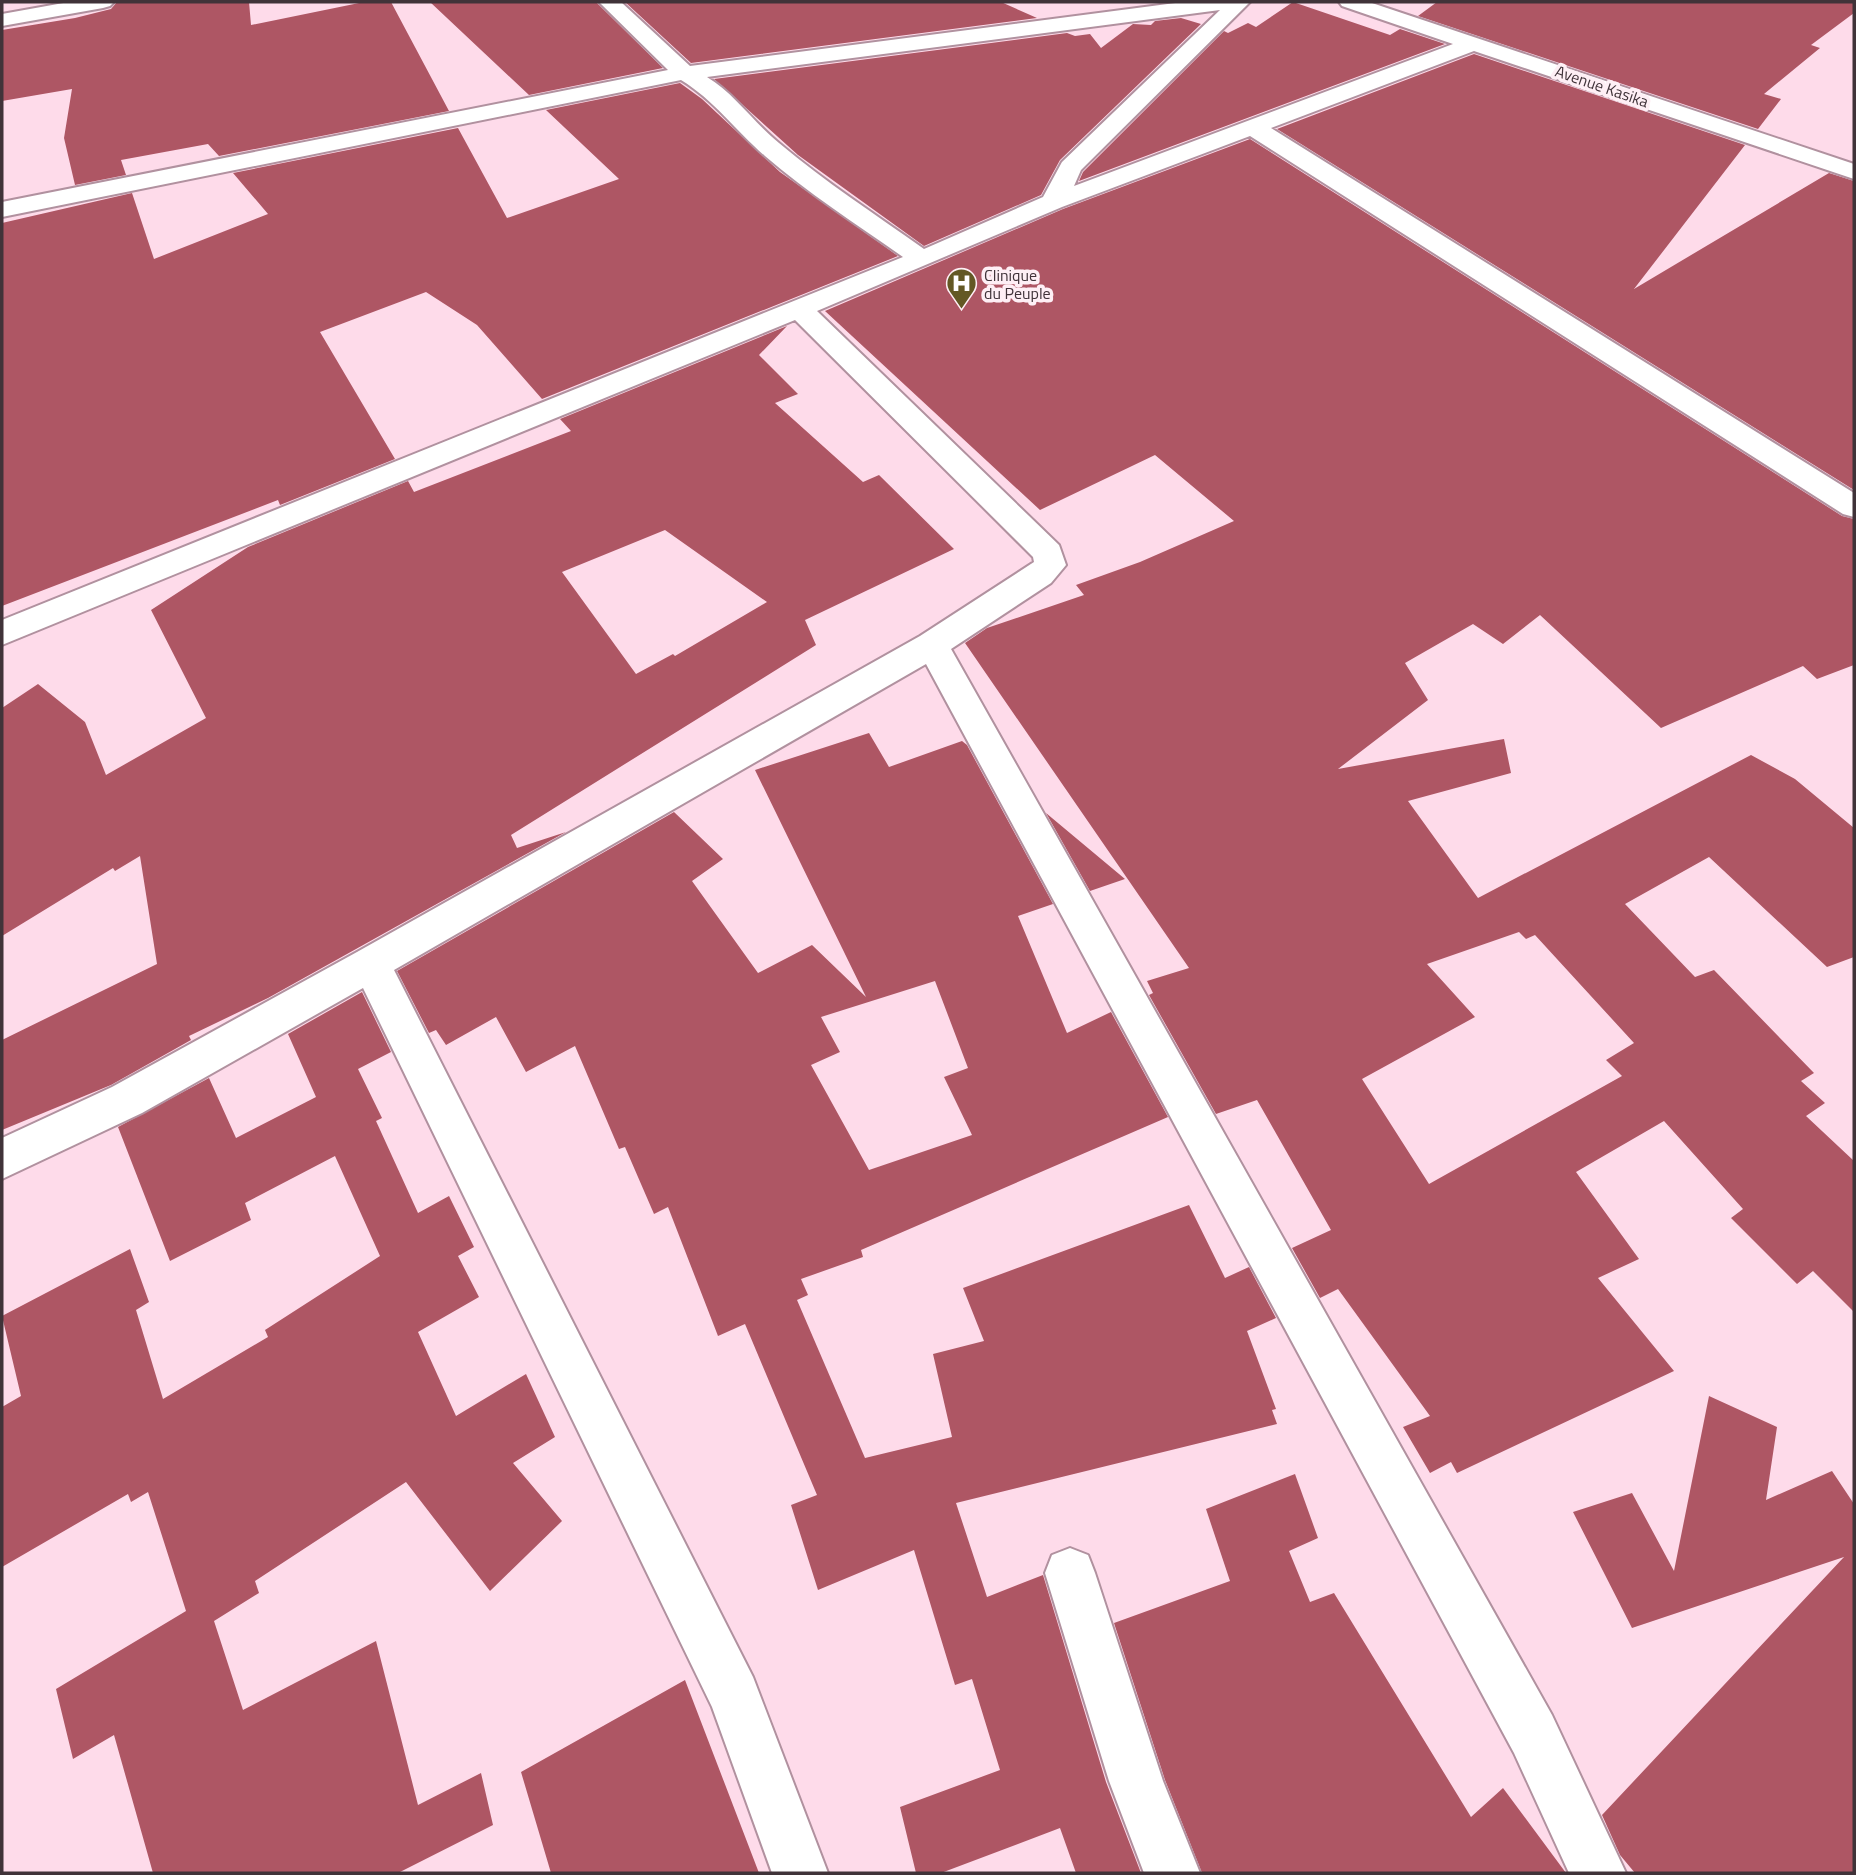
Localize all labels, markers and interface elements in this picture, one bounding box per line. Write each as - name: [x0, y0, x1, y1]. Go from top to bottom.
- street label: Avenue Kasika: [1552, 59, 1652, 113]
- place label: Clinique du Peuple: [984, 263, 1051, 305]
- hospital icon: Clinique du Peuple: [944, 267, 978, 311]

